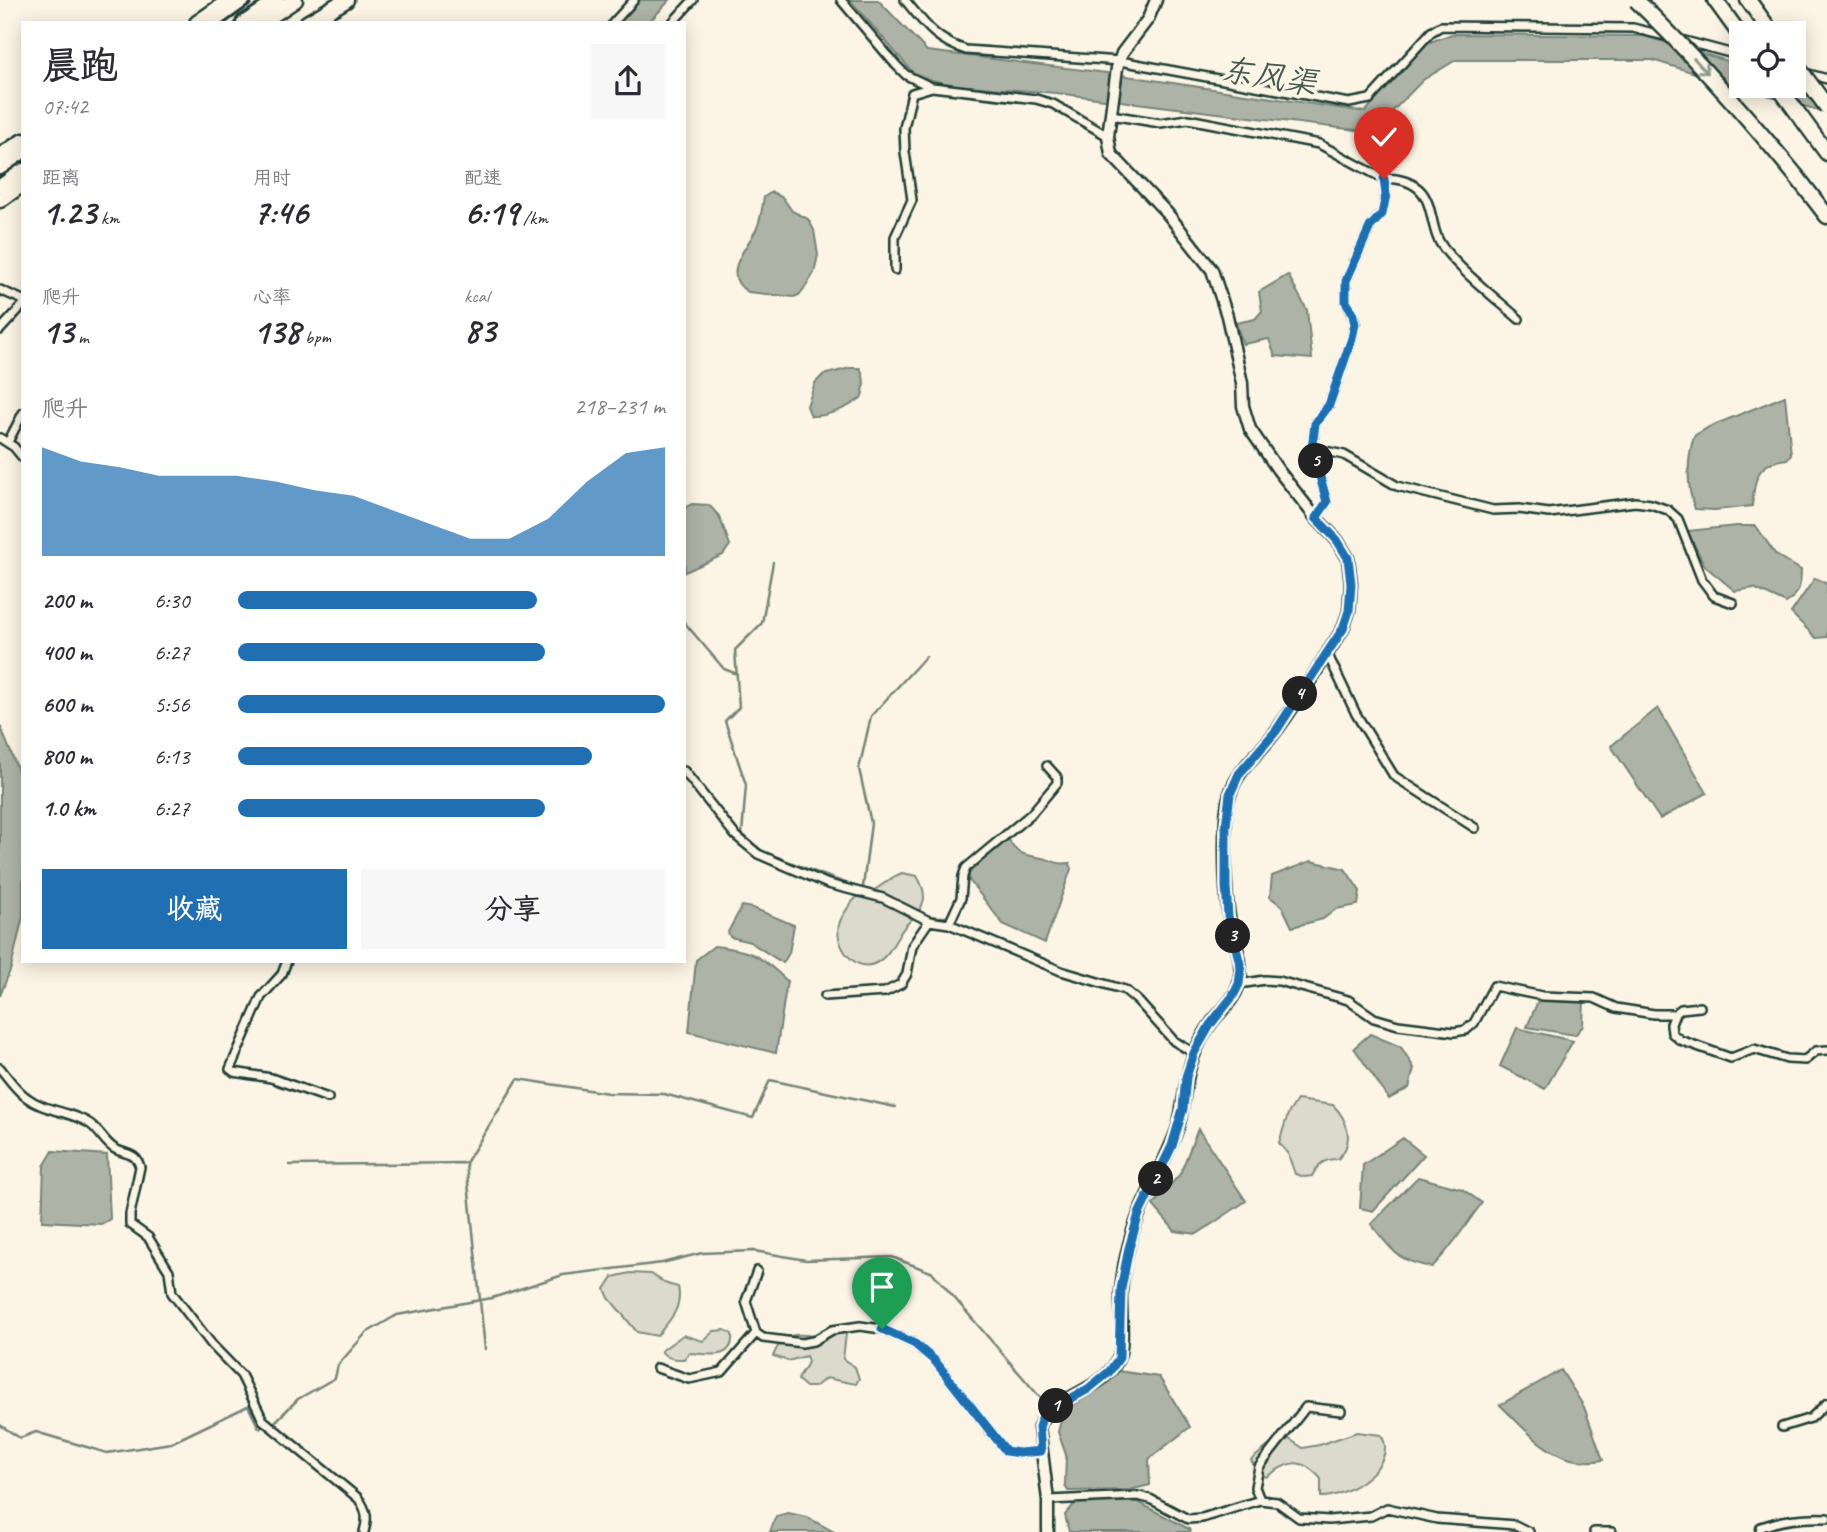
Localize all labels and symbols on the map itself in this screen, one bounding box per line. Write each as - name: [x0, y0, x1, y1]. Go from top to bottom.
- water label: 东风渠: [1218, 49, 1322, 105]
- one-way arrow: [1693, 57, 1710, 74]
- pin: [1354, 107, 1414, 179]
- pin: 5: [1298, 444, 1334, 478]
- pin: 4: [1282, 676, 1318, 712]
- pin: 3: [1216, 918, 1250, 954]
- pin: 2: [1138, 1162, 1174, 1196]
- pin: [852, 1257, 912, 1329]
- pin: 1: [1038, 1388, 1074, 1424]

